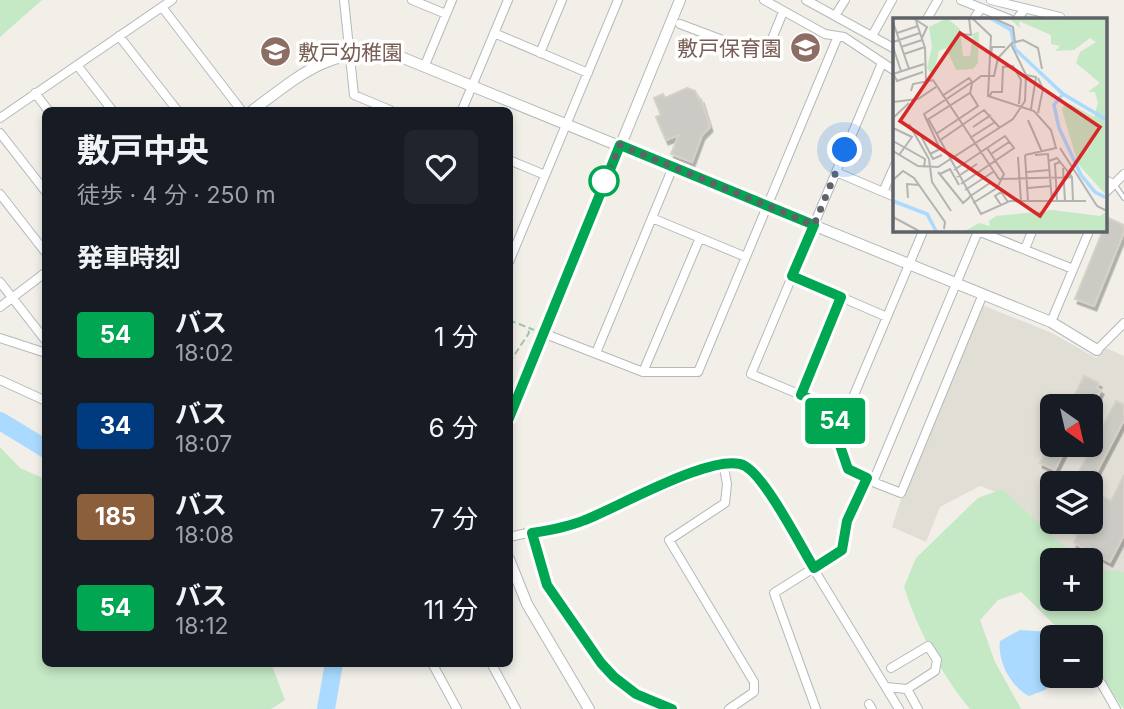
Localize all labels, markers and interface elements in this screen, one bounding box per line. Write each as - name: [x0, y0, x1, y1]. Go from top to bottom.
- inset map: [893, 18, 1106, 231]
- school or university icon: 敷戸保育園: [788, 31, 822, 65]
- school or university icon: 敷戸幼稚園: [258, 35, 292, 69]
- place label: 敷戸保育園: [677, 36, 782, 61]
- place label: 敷戸幼稚園: [298, 40, 403, 65]
- text: 敷戸中央: [77, 130, 209, 170]
- button: heart: [404, 130, 478, 204]
- your location: [827, 132, 862, 167]
- unlabelled marker: [589, 166, 619, 196]
- text: 徒歩 · 4 分 · 250 m: [77, 181, 276, 209]
- text: 発車時刻: [77, 242, 181, 273]
- text: バス: [175, 307, 227, 338]
- text: 54: [100, 320, 131, 349]
- text: 1 分: [434, 321, 478, 352]
- text: 18:02: [175, 339, 234, 367]
- north arrow: [1040, 394, 1102, 457]
- map controls: [1040, 394, 1103, 688]
- text: バス: [175, 398, 227, 429]
- line badge: 54: [804, 398, 866, 444]
- text: 54: [819, 406, 851, 435]
- text: 34: [100, 411, 131, 440]
- text: 6 分: [429, 412, 478, 443]
- text: 18:07: [175, 430, 232, 458]
- button: layers: [1040, 471, 1103, 534]
- text: バス: [175, 489, 227, 520]
- text: 185: [95, 502, 136, 531]
- text: 7 分: [430, 503, 478, 534]
- text: 18:08: [175, 521, 234, 549]
- button: +: [1040, 548, 1103, 611]
- text: バス: [175, 580, 227, 611]
- text: 54: [100, 593, 131, 622]
- text: 11 分: [424, 594, 478, 625]
- text: 18:12: [175, 612, 229, 640]
- button: −: [1040, 625, 1103, 688]

